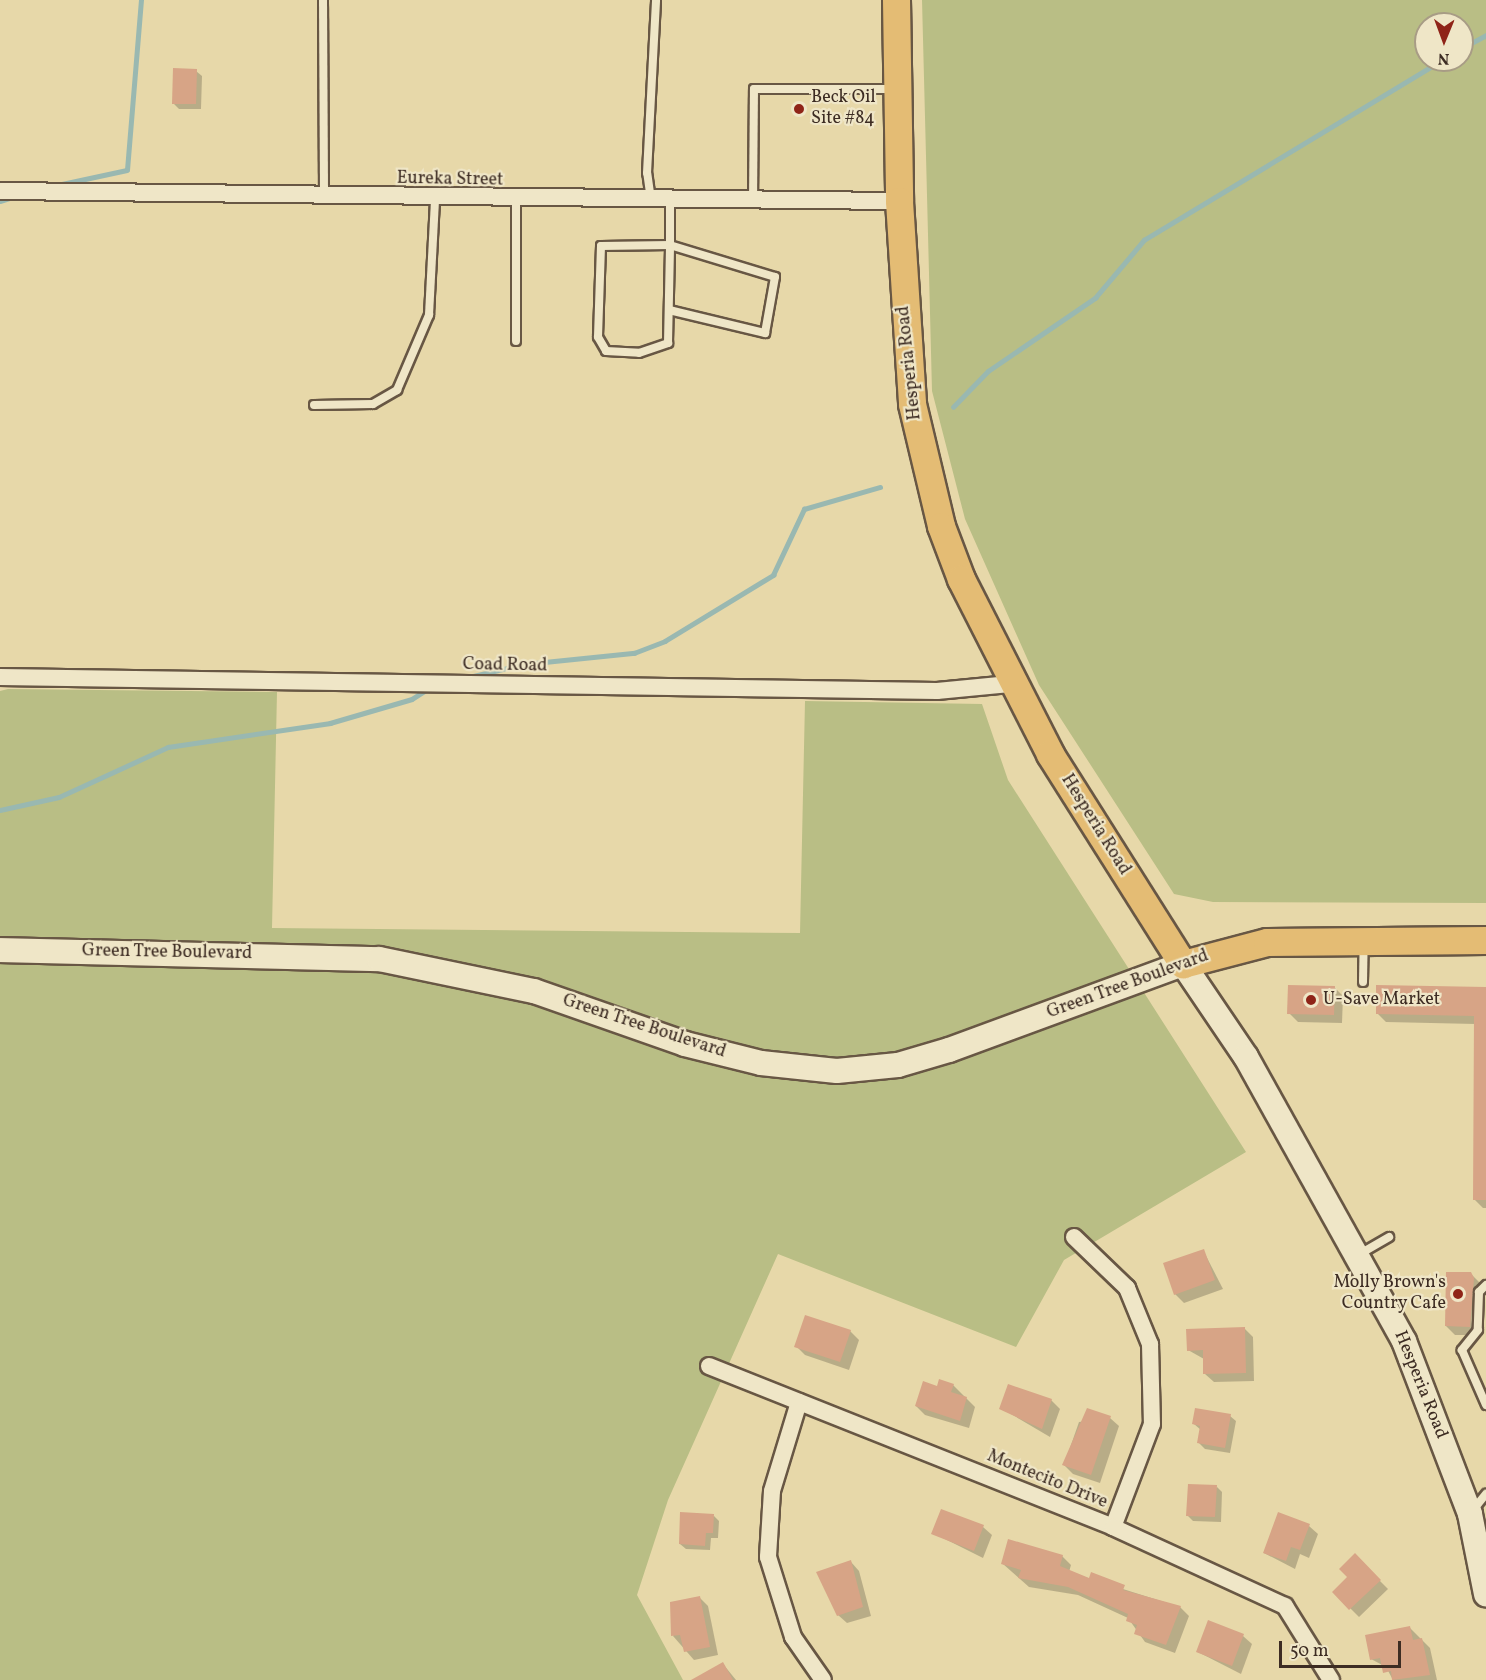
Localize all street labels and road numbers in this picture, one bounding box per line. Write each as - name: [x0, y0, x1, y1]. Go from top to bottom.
- street label: Eureka Street: [397, 168, 503, 192]
- street label: Hesperia Road: [893, 305, 927, 421]
- street label: Coad Road: [462, 654, 548, 678]
- street label: Hesperia Road: [1055, 771, 1135, 879]
- street label: Green Tree Boulevard: [81, 941, 253, 965]
- street label: Green Tree Boulevard: [1044, 946, 1212, 1024]
- street label: Green Tree Boulevard: [559, 990, 729, 1064]
- street label: Hesperia Road: [1388, 1328, 1452, 1442]
- street label: Montecito Drive: [984, 1446, 1110, 1514]

